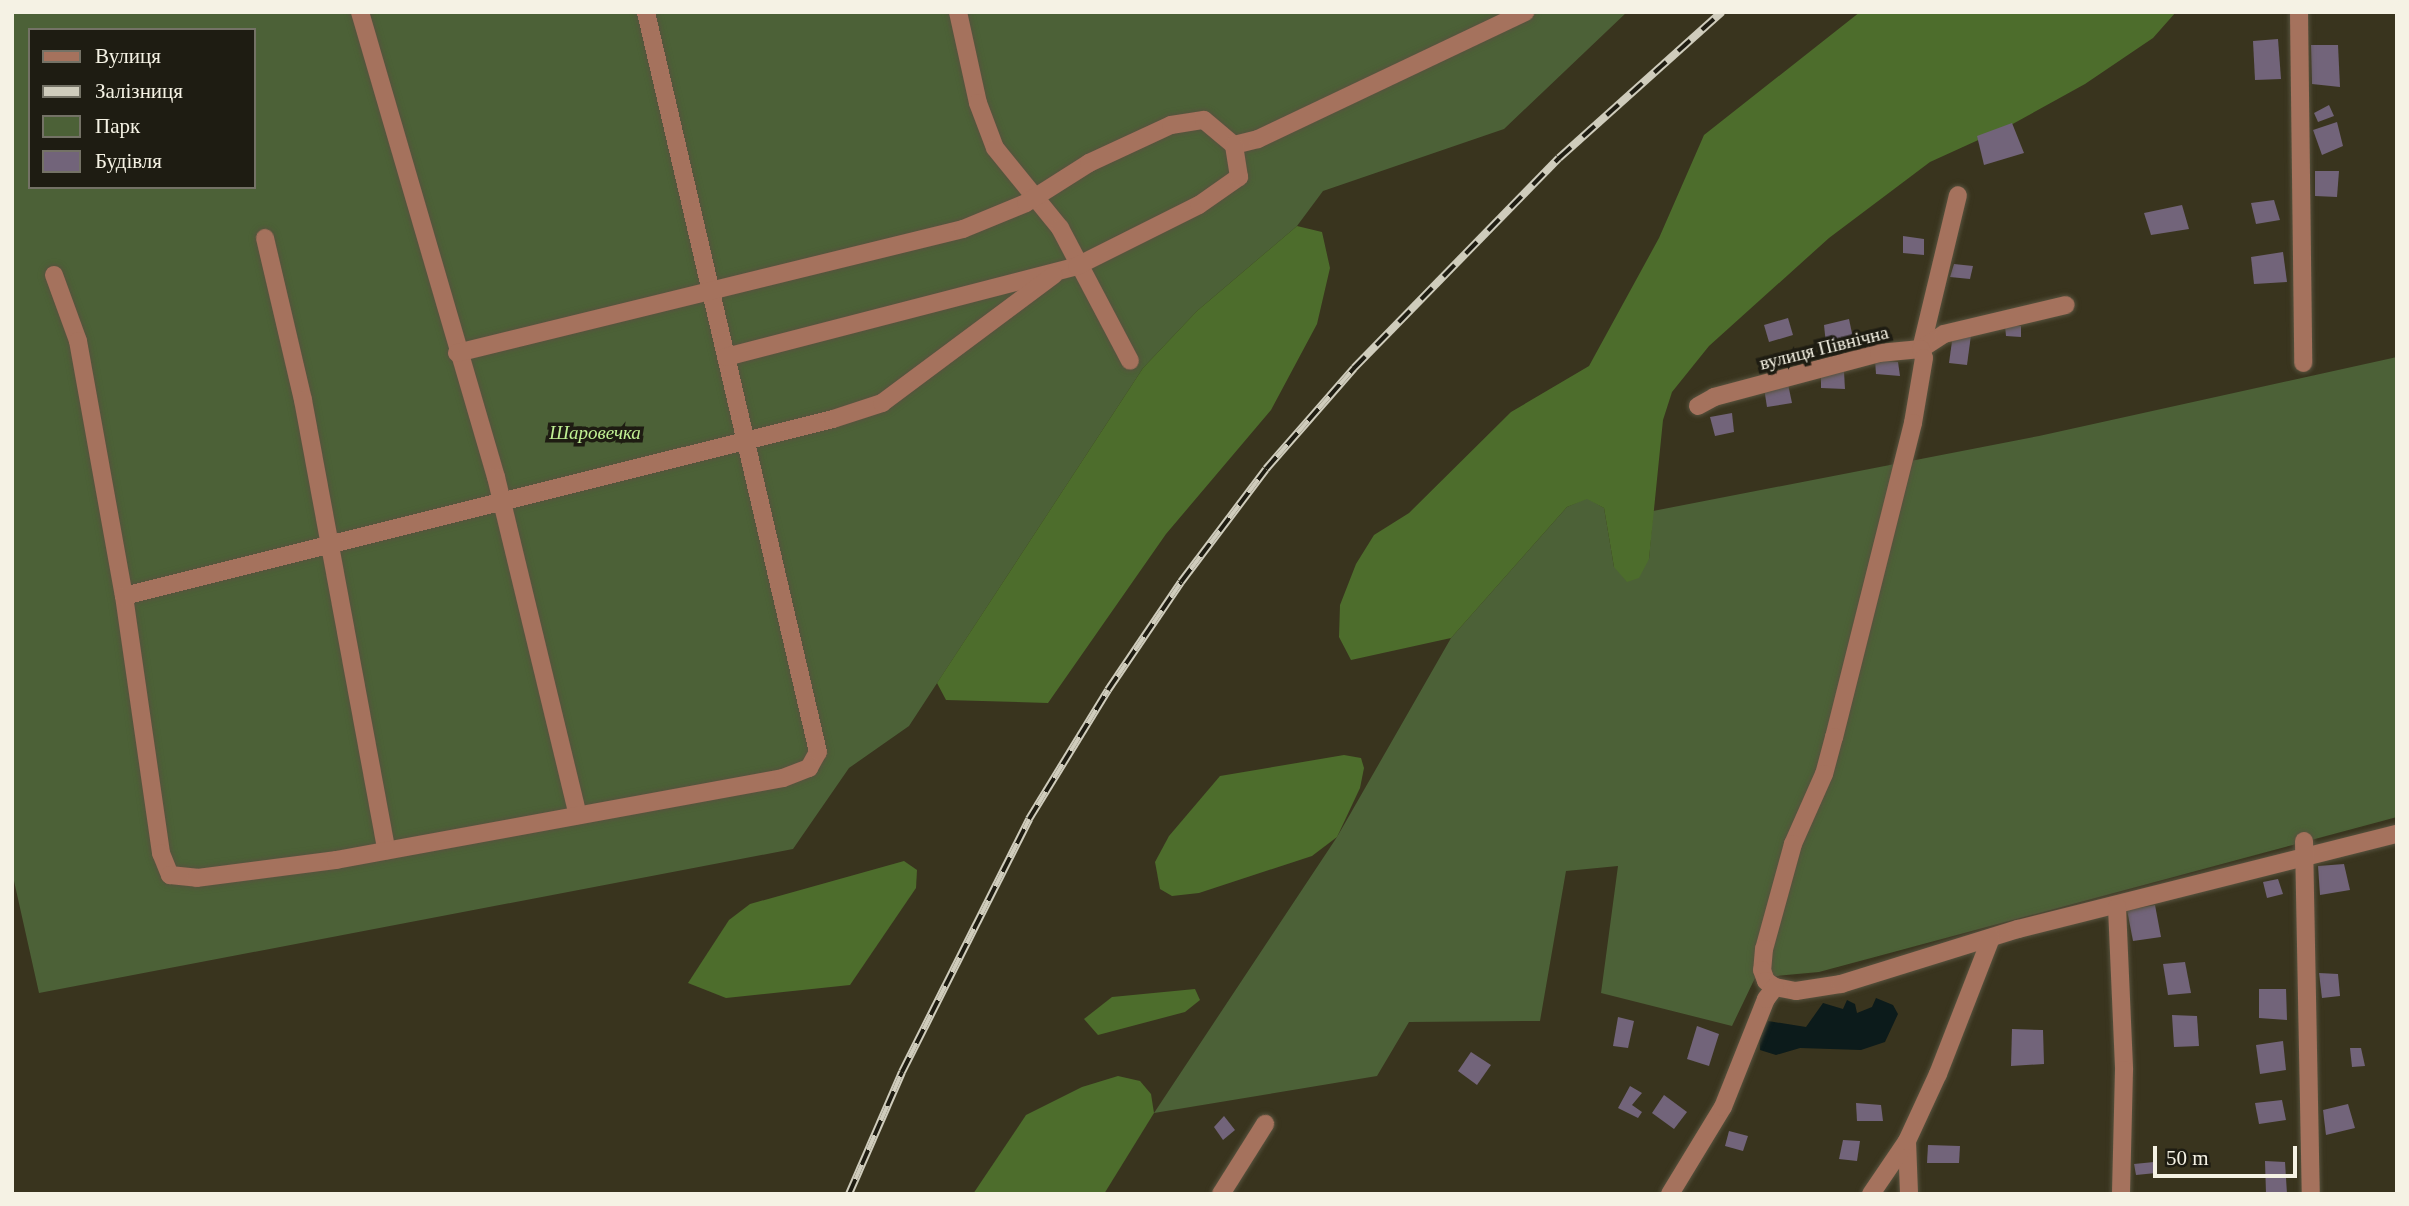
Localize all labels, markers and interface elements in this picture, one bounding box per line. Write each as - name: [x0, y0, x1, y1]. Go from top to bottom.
- legend: [28, 28, 256, 189]
- text: Вулиця: [95, 44, 161, 68]
- text: Залізниця: [95, 79, 183, 103]
- text: Парк: [95, 114, 140, 138]
- text: Будівля: [95, 149, 162, 173]
- street label: вулиця Північна: [1757, 321, 1891, 375]
- park label: Шаровечка: [549, 422, 641, 444]
- scale bar: [2157, 1132, 2300, 1176]
- text: 50 m: [2166, 1146, 2209, 1170]

